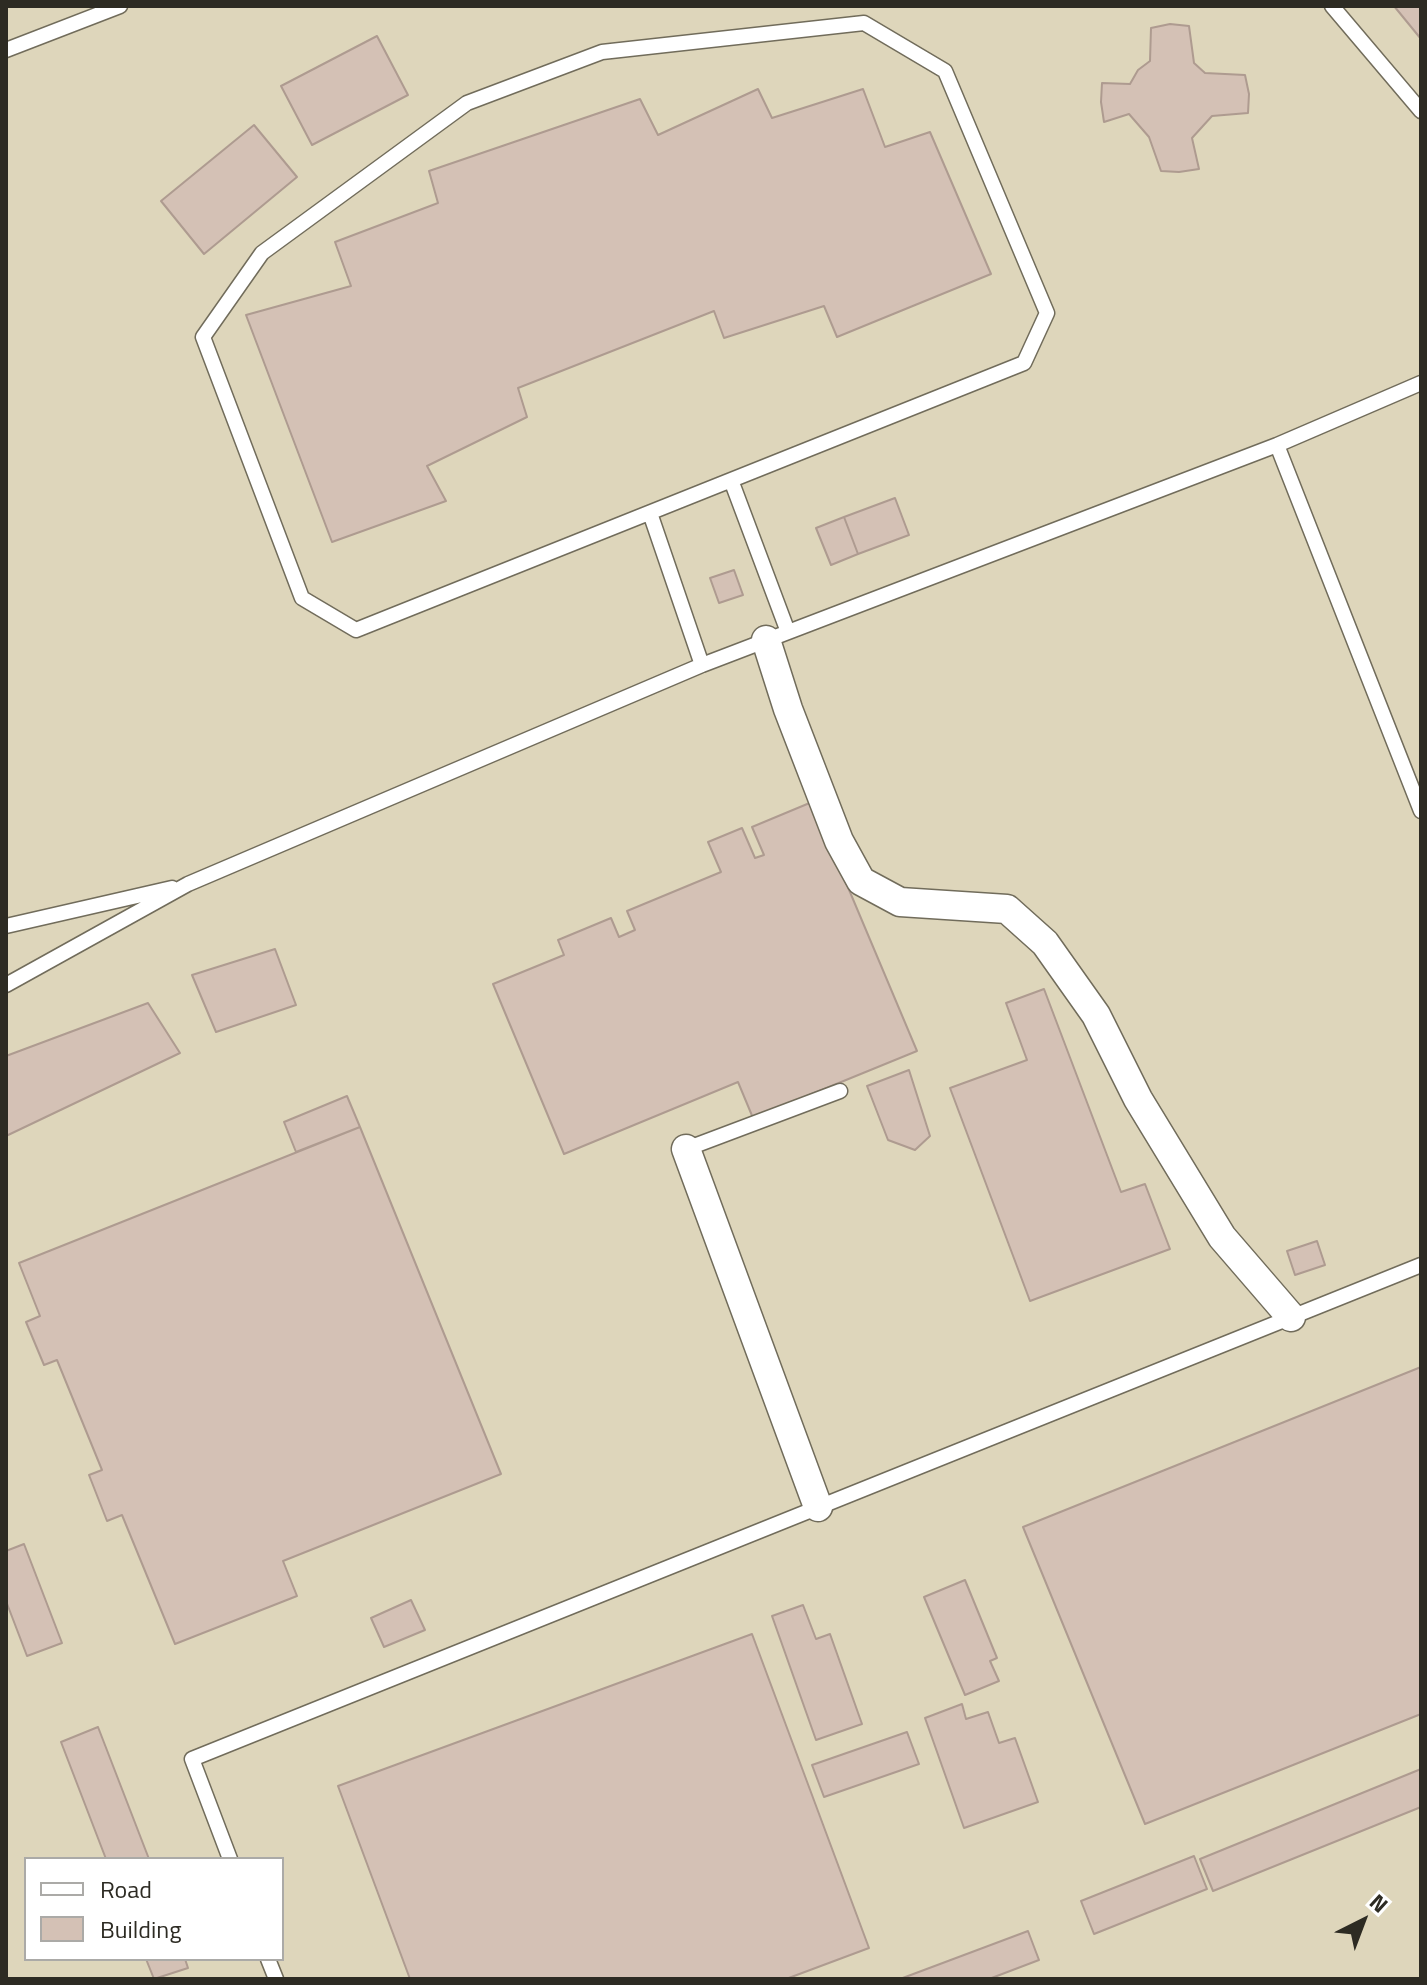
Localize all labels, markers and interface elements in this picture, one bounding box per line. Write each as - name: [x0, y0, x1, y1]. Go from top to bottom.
- legend: [24, 1857, 284, 1961]
- text: Road: [100, 1871, 152, 1907]
- north arrow: [1323, 1881, 1403, 1961]
- text: N: [1362, 1885, 1396, 1921]
- text: Building: [100, 1911, 182, 1947]

